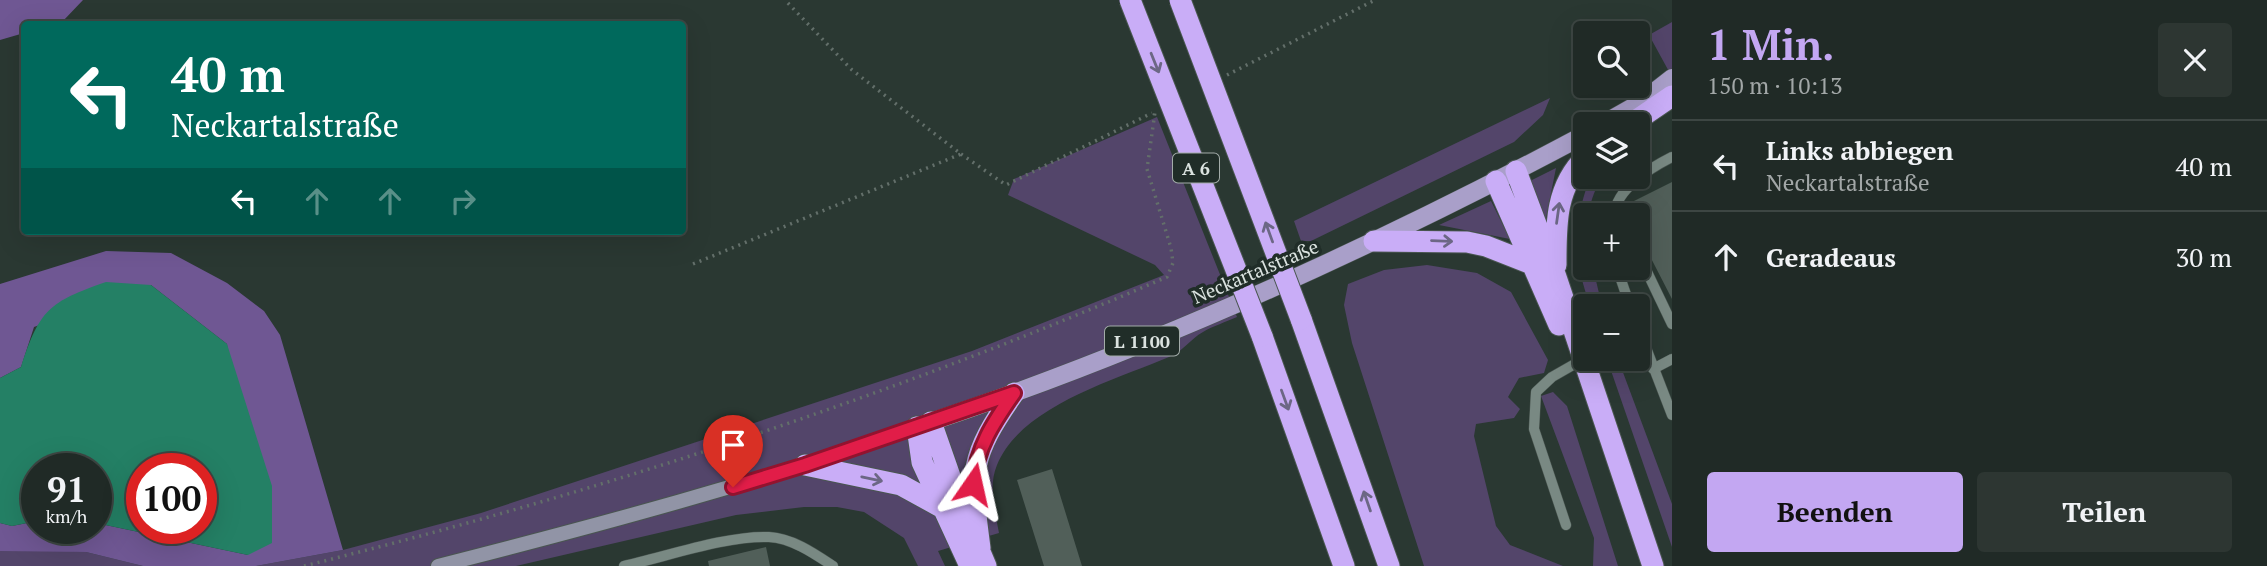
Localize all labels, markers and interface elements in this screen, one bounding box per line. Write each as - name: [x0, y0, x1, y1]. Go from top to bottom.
- text: 1 Min.: [1707, 16, 1835, 72]
- map controls: [1573, 21, 1650, 371]
- button: search: [1573, 21, 1650, 98]
- button: close: [2158, 23, 2232, 97]
- text: 40 m: [171, 41, 285, 106]
- icon: left: [56, 49, 147, 140]
- one-way arrow: [1149, 52, 1162, 74]
- text: 150 m · 10:13: [1707, 70, 1842, 101]
- text: Neckartalstraße: [171, 104, 399, 146]
- button: layers: [1573, 112, 1650, 189]
- text: Links abbiegen: [1766, 133, 1954, 167]
- icon: left: [1707, 147, 1745, 185]
- text: 40 m: [2176, 149, 2232, 183]
- road number: A 6: [1173, 154, 1219, 182]
- text: Neckartalstraße: [1766, 167, 1930, 198]
- icon: left: [225, 182, 263, 220]
- icon: ahead: [298, 182, 336, 220]
- icon: ahead: [371, 182, 409, 220]
- icon: right: [444, 182, 482, 220]
- one-way arrow: [1551, 203, 1564, 225]
- button: +: [1573, 203, 1650, 280]
- one-way arrow: [1262, 221, 1274, 243]
- street label: Neckartalstraße: [1188, 233, 1322, 309]
- one-way arrow: [1431, 234, 1454, 247]
- icon: ahead: [1707, 238, 1745, 276]
- text: Geradeaus: [1766, 240, 1896, 274]
- text: 30 m: [2176, 240, 2232, 274]
- button: −: [1573, 294, 1650, 371]
- road number: L 1100: [1105, 326, 1179, 356]
- one-way arrow: [1280, 388, 1292, 410]
- pin: [703, 415, 763, 487]
- icon: arrive: [714, 426, 752, 464]
- position arrow: [936, 447, 1010, 521]
- speed limit sign: 100: [126, 453, 217, 544]
- text: 91: [47, 466, 86, 512]
- button: Beenden: [1707, 472, 1963, 552]
- button: Teilen: [1977, 472, 2232, 552]
- one-way arrow: [860, 473, 883, 487]
- one-way arrow: [1360, 491, 1372, 513]
- text: km/h: [46, 504, 87, 528]

